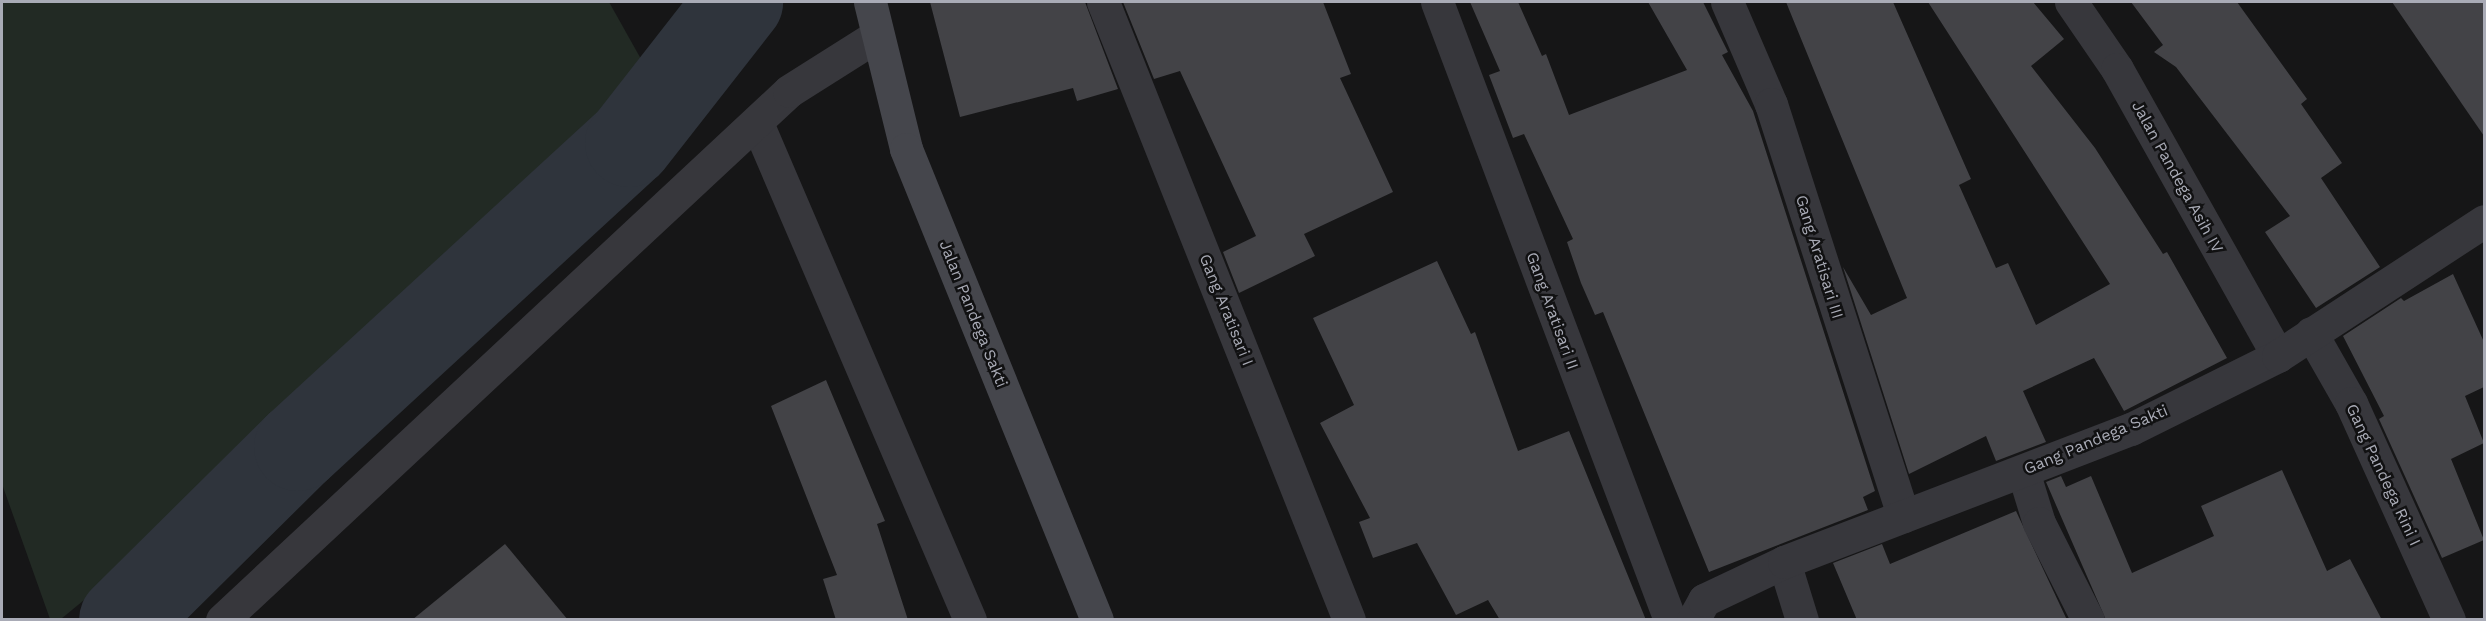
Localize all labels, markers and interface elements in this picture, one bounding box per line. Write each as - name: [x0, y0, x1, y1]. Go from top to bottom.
- street label: Jalan Pandega Asih IV: [2127, 97, 2227, 257]
- street label: Gang Aratisari III: [1791, 193, 1847, 321]
- street label: Jalan Pandega Sakti: [935, 237, 1011, 391]
- street label: Gang Aratisari II: [1522, 249, 1582, 373]
- street label: Gang Aratisari I: [1195, 251, 1257, 369]
- street label: Gang Pandega Sakti: [2021, 401, 2171, 479]
- street label: Gang Pandega Rini I: [2342, 401, 2424, 549]

